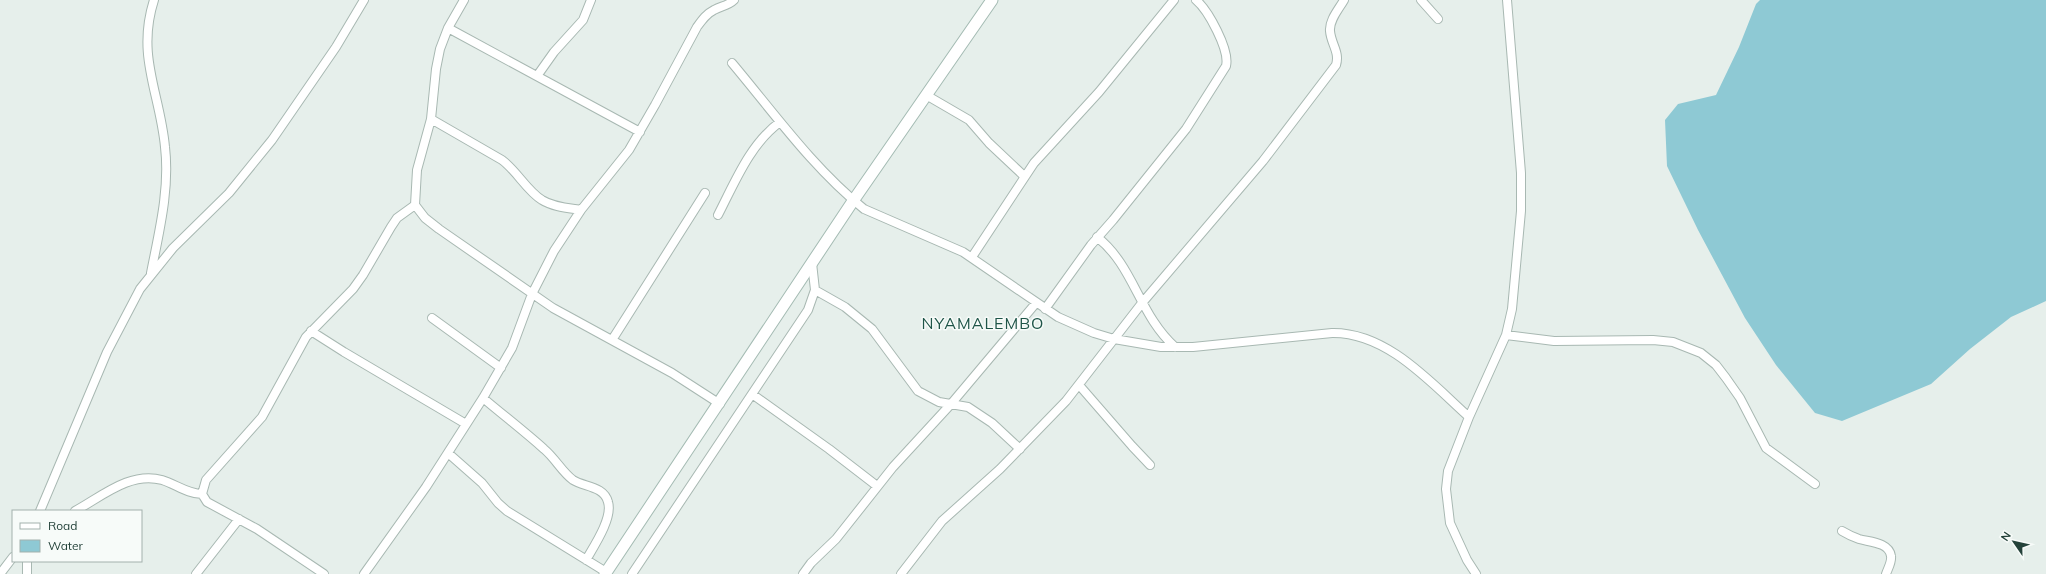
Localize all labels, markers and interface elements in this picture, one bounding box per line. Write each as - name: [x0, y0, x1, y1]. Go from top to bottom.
- district label: NYAMALEMBO: [922, 313, 1044, 333]
- legend: [12, 510, 142, 562]
- text: Road: [48, 518, 77, 533]
- north arrow: [1994, 522, 2034, 562]
- text: N: [1998, 529, 2014, 544]
- text: Water: [48, 538, 84, 553]

